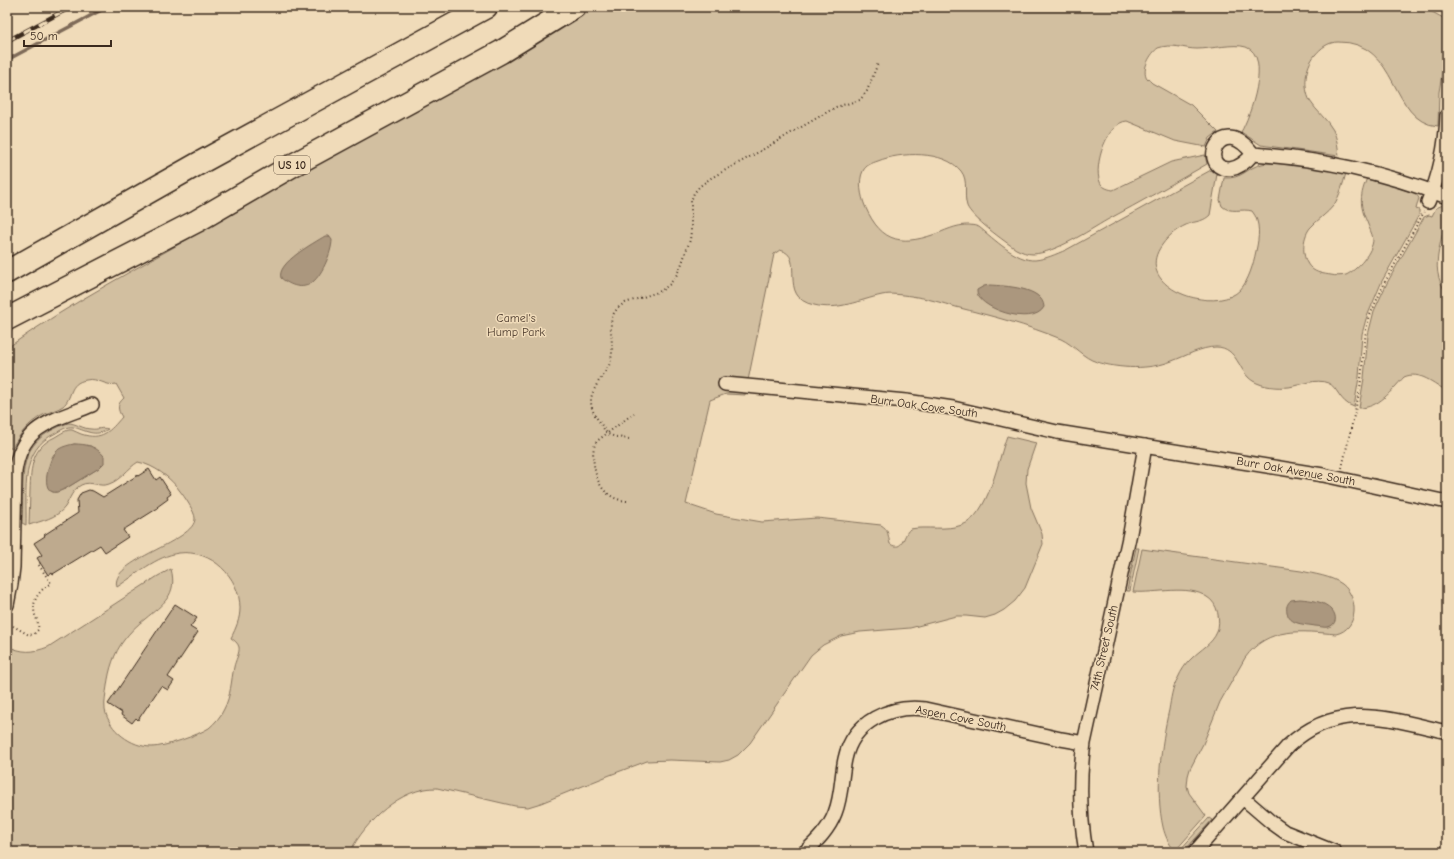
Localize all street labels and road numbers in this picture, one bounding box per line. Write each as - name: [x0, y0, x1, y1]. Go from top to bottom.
- road number: US 10: [274, 156, 310, 174]
- street label: Burr Oak Cove South: [869, 392, 979, 420]
- street label: Burr Oak Avenue South: [1236, 454, 1356, 488]
- street label: 74th Street South: [1087, 604, 1121, 692]
- street label: Aspen Cove South: [914, 702, 1008, 734]

